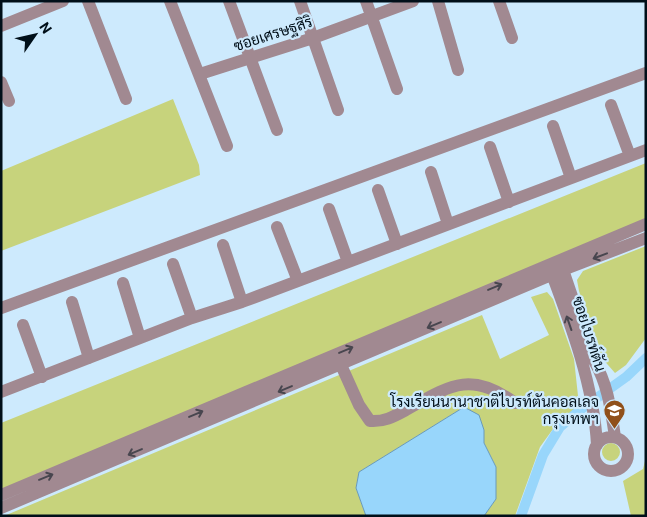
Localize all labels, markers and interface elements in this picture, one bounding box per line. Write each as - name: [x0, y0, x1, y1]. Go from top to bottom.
- north arrow: [10, 10, 60, 60]
- street label: ซอยเศรษฐสิริ: [231, 13, 315, 56]
- text: N: [36, 19, 55, 36]
- one-way arrow: [593, 252, 609, 261]
- one-way arrow: [487, 282, 502, 291]
- street label: ซอยไบรท์ตัน: [568, 294, 611, 374]
- one-way arrow: [563, 316, 573, 332]
- one-way arrow: [427, 321, 442, 331]
- one-way arrow: [338, 345, 353, 355]
- one-way arrow: [278, 384, 293, 394]
- place label: โรงเรียนนานาชาติไบรท์ตันคอลเลจ กรุงเทพฯ: [390, 392, 599, 430]
- school or university icon: โรงเรียนนานาชาติไบรท์ตันคอลเลจ กรุงเทพฯ: [603, 399, 627, 430]
- one-way arrow: [188, 409, 203, 418]
- one-way arrow: [128, 448, 143, 458]
- one-way arrow: [38, 472, 53, 481]

